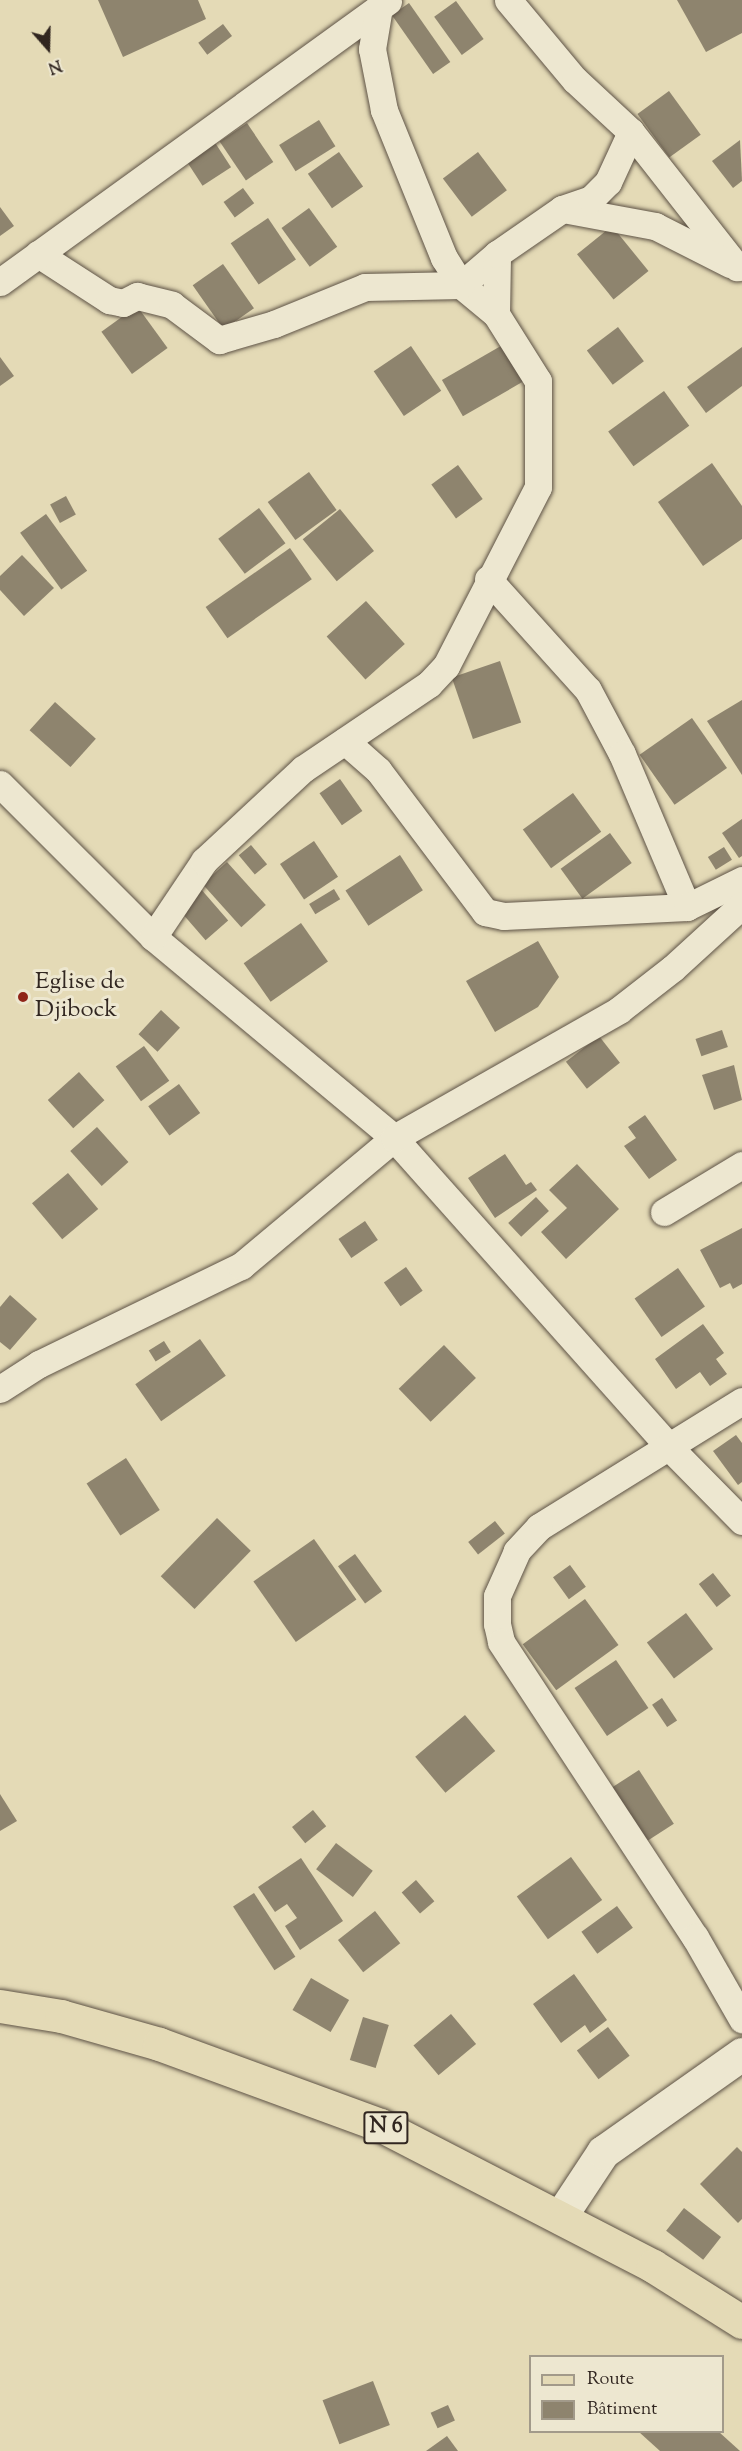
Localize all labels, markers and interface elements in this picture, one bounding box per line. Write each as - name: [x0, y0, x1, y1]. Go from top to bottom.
- north arrow: [18, 18, 78, 78]
- text: N: [44, 52, 64, 78]
- place label: Eglise de Djibock: [35, 969, 125, 1025]
- marker: Eglise de Djibock: [16, 990, 30, 1004]
- road number: N 6: [362, 2109, 410, 2147]
- legend: [529, 2355, 724, 2433]
- text: Route: [587, 2367, 634, 2393]
- text: Bâtiment: [587, 2397, 657, 2423]

